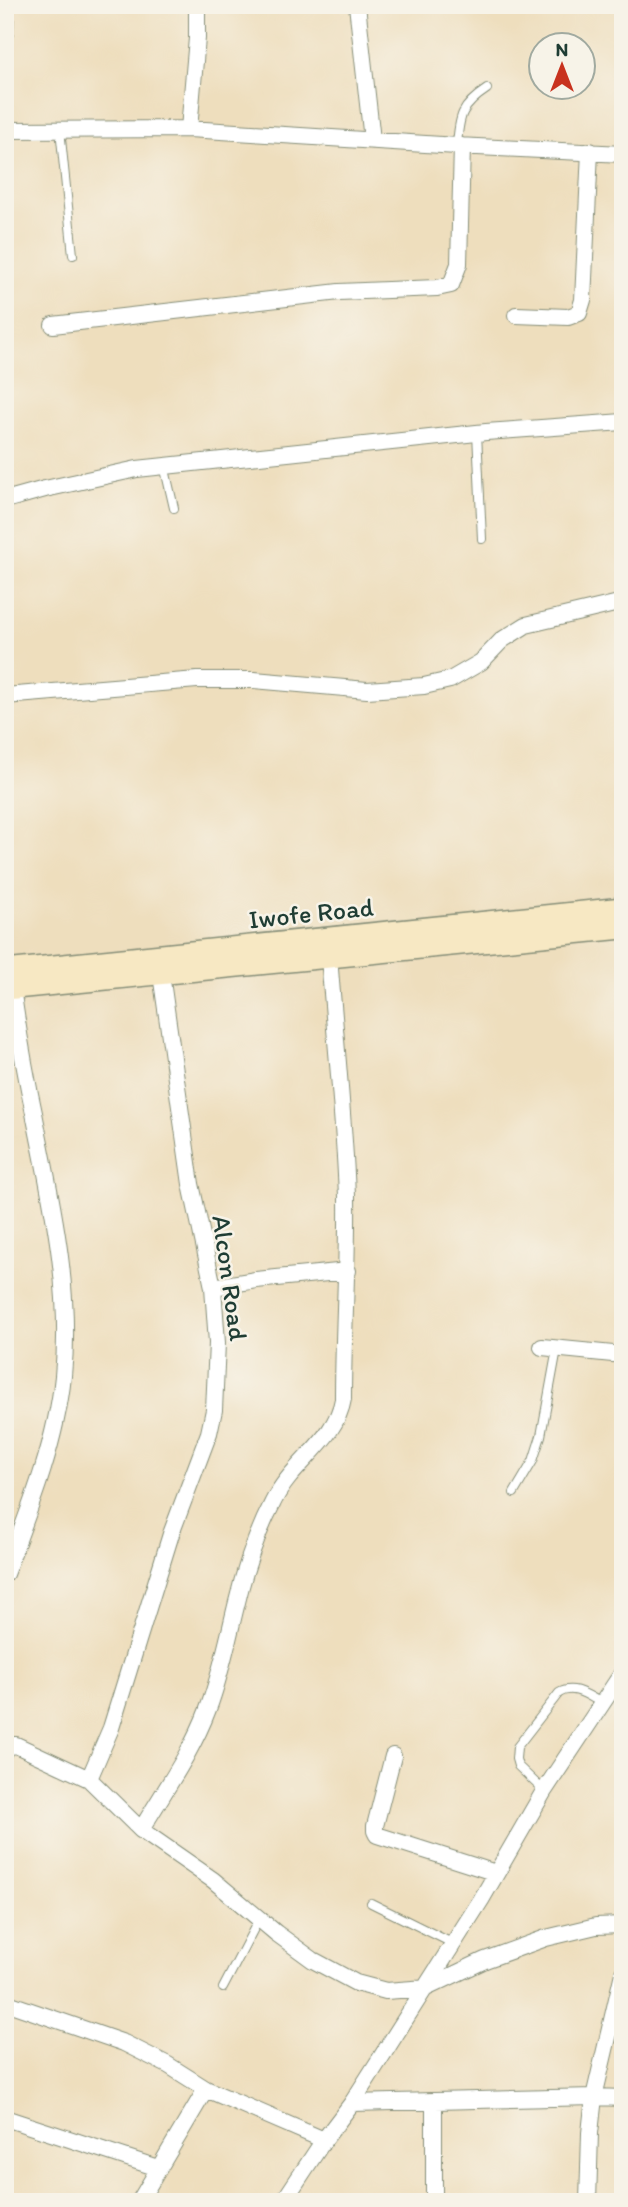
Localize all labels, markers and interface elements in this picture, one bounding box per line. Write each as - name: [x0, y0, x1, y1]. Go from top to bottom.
- north arrow: [526, 32, 596, 102]
- text: N: [556, 38, 568, 61]
- street label: Iwofe Road: [247, 891, 375, 935]
- street label: Alcon Road: [205, 1213, 255, 1343]

